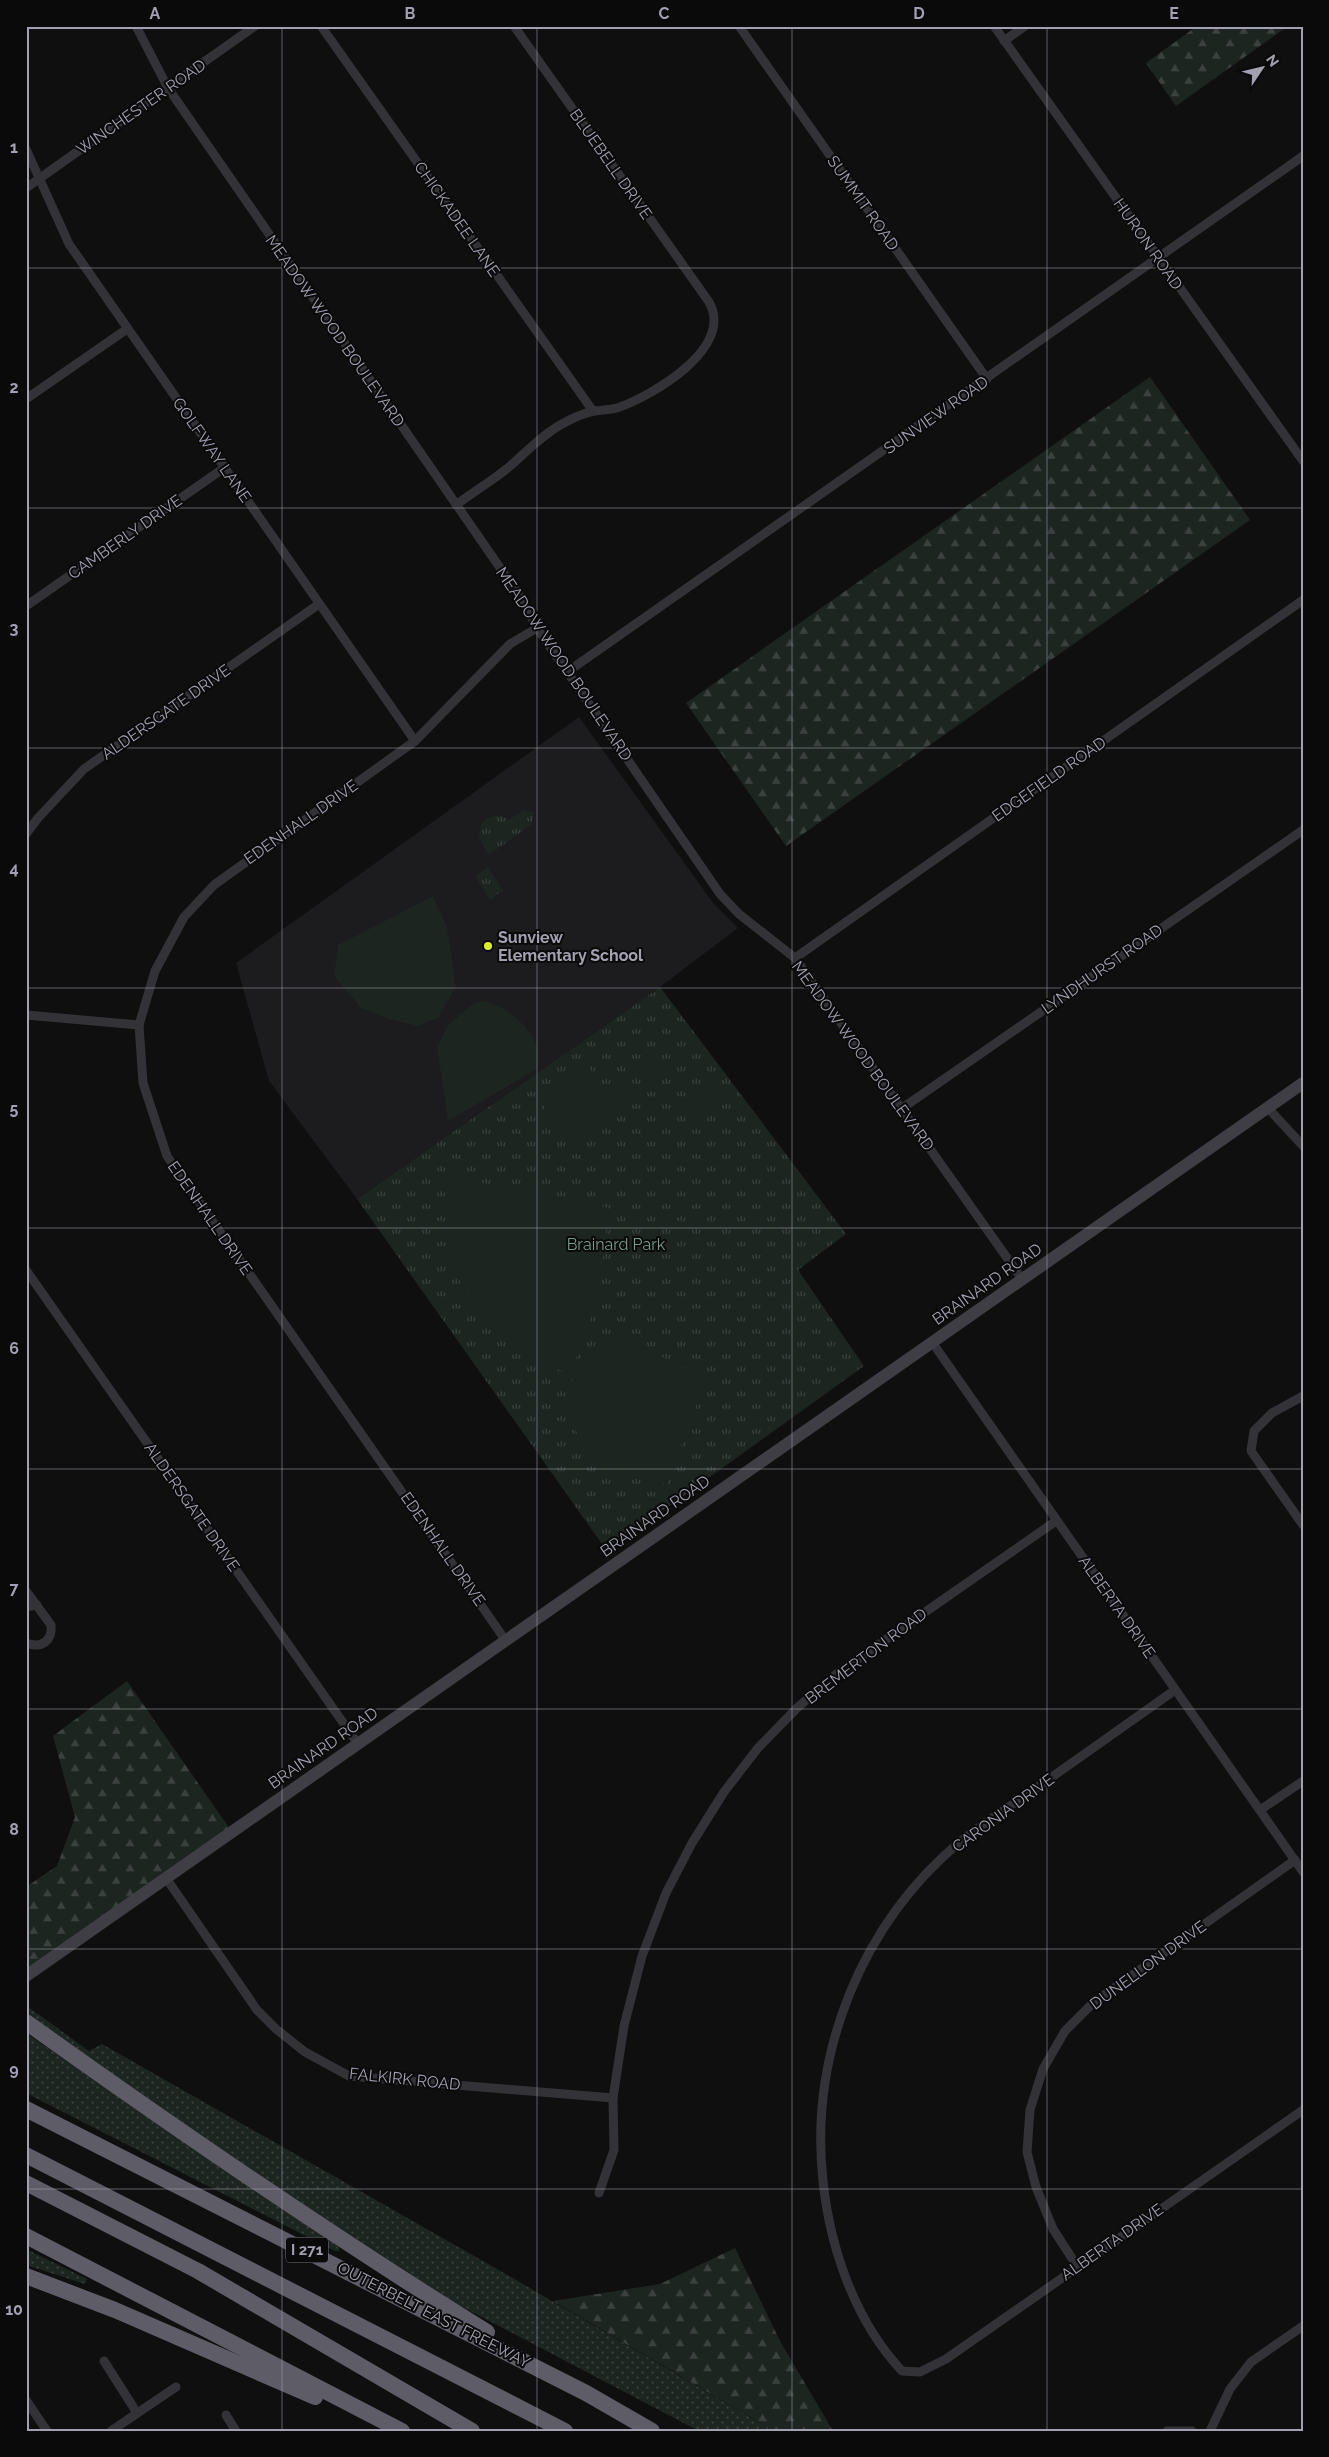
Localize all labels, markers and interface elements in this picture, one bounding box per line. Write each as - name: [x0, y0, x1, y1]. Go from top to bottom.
- text: A: [150, 4, 161, 23]
- text: B: [405, 4, 416, 23]
- text: C: [659, 4, 670, 23]
- text: D: [913, 4, 925, 23]
- text: E: [1169, 4, 1179, 23]
- north arrow: [1236, 42, 1286, 92]
- text: N: [1263, 52, 1282, 70]
- street label: WINCHESTER ROAD: [73, 55, 209, 159]
- street label: BLUEBELL DRIVE: [566, 105, 656, 223]
- text: 1: [10, 138, 18, 157]
- street label: SUMMIT ROAD: [823, 152, 903, 254]
- street label: CHICKADEE LANE: [410, 158, 504, 280]
- street label: HURON ROAD: [1110, 195, 1186, 293]
- street label: MEADOW WOOD BOULEVARD: [261, 231, 409, 431]
- street label: SUNVIEW ROAD: [880, 372, 992, 458]
- text: 2: [9, 378, 19, 397]
- street label: GOLFWAY LANE: [169, 394, 255, 506]
- street label: CAMBERLY DRIVE: [64, 491, 186, 583]
- street label: MEADOW WOOD BOULEVARD: [492, 563, 636, 765]
- text: 3: [10, 619, 19, 638]
- street label: ALDERSGATE DRIVE: [98, 660, 234, 764]
- street label: EDGEFIELD ROAD: [988, 733, 1110, 825]
- street label: EDENHALL DRIVE: [240, 775, 362, 868]
- text: 4: [9, 859, 19, 878]
- street label: LYNDHURST ROAD: [1038, 920, 1166, 1018]
- place label: Sunview Elementary School: [498, 928, 644, 965]
- marker: Sunview Elementary School: [482, 940, 494, 952]
- street label: MEADOW WOOD BOULEVARD: [788, 958, 938, 1154]
- text: 5: [10, 1099, 19, 1118]
- street label: EDENHALL DRIVE: [164, 1157, 257, 1279]
- park label: Brainard Park: [567, 1235, 666, 1254]
- street label: BRAINARD ROAD: [929, 1239, 1045, 1329]
- text: 6: [9, 1339, 19, 1358]
- street label: ALDERSGATE DRIVE: [140, 1439, 244, 1575]
- street label: BRAINARD ROAD: [597, 1471, 713, 1561]
- street label: EDENHALL DRIVE: [397, 1488, 490, 1610]
- street label: ALBERTA DRIVE: [1075, 1552, 1159, 1662]
- text: 7: [10, 1579, 19, 1598]
- street label: BREMERTON ROAD: [802, 1604, 930, 1708]
- street label: BRAINARD ROAD: [265, 1703, 381, 1793]
- street label: CARONIA DRIVE: [948, 1770, 1058, 1856]
- text: 8: [9, 1820, 19, 1839]
- street label: DUNELLON DRIVE: [1086, 1916, 1210, 2013]
- text: 9: [9, 2060, 19, 2079]
- street label: FALKIRK ROAD: [348, 2064, 462, 2094]
- street label: ALBERTA DRIVE: [1057, 2200, 1167, 2284]
- road number: I 271: [286, 2238, 328, 2262]
- street label: OUTERBELT EAST FREEWAY: [334, 2258, 534, 2372]
- text: 10: [5, 2300, 23, 2319]

